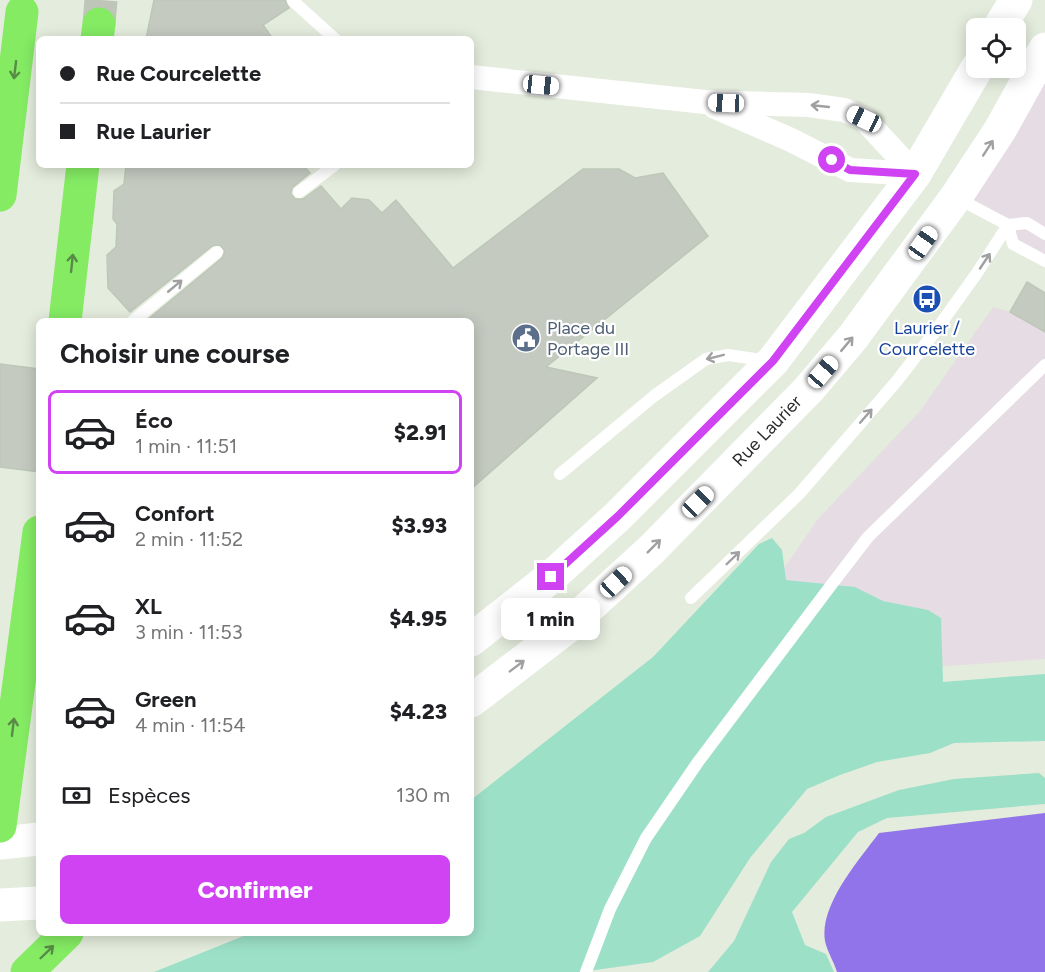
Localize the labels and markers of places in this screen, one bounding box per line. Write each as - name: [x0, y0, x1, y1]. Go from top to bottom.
- bus stop icon: Laurier / Courcelette: [911, 283, 943, 315]
- place label: Place du Portage III: [547, 317, 629, 360]
- place label: Laurier / Courcelette: [879, 317, 975, 360]
- public building icon: Place du Portage III: [510, 322, 542, 354]

